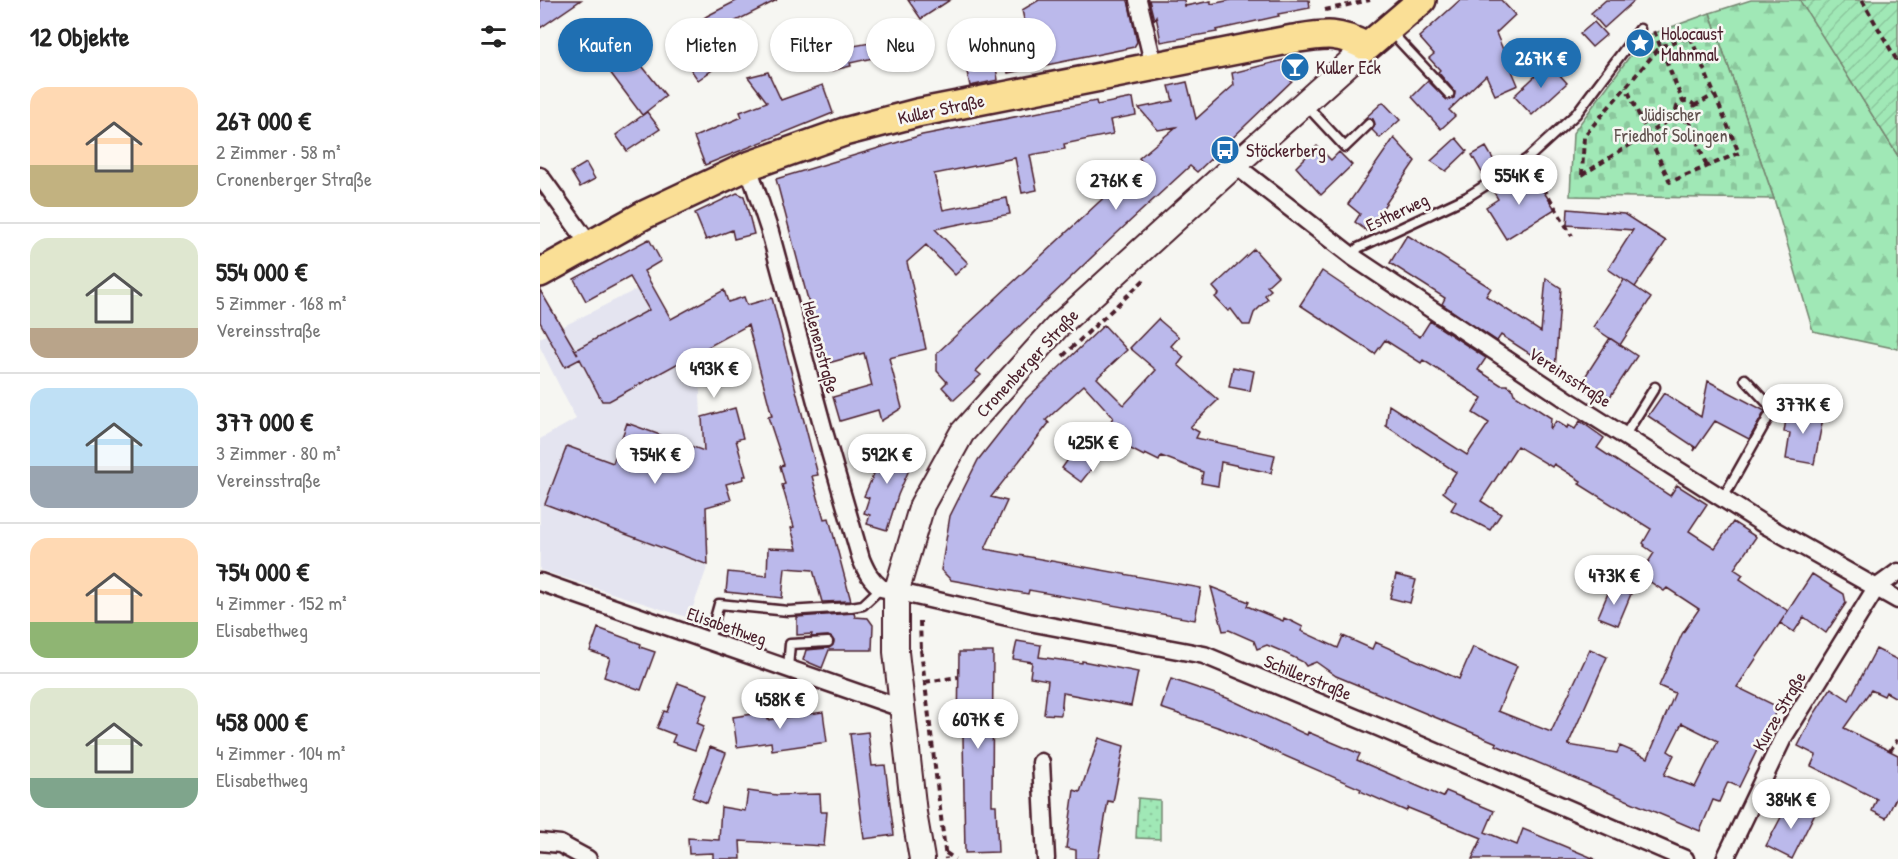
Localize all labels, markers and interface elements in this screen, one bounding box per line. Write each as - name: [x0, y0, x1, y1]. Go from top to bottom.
- chip: Kaufen: [558, 18, 653, 72]
- chip: Mieten: [665, 18, 758, 72]
- chip: Filter: [770, 18, 854, 72]
- chip: Neu: [866, 18, 935, 72]
- chip: Wohnung: [947, 18, 1056, 72]
- text: 12 Objekte: [30, 19, 129, 54]
- icon: filters: [477, 20, 510, 53]
- place label: Holocaust Mahnmal: [1661, 21, 1724, 67]
- place icon: Holocaust Mahnmal: [1624, 27, 1656, 59]
- pin: 267K €: [1492, 38, 1590, 89]
- text: 267K €: [1515, 44, 1567, 71]
- bar icon: Kuller Eck: [1279, 51, 1311, 83]
- place label: Kuller Eck: [1316, 55, 1382, 80]
- street label: Kuller Straße: [895, 88, 987, 130]
- park label: Jüdischer Friedhof Solingen: [1613, 102, 1728, 148]
- text: 267 000 €: [216, 103, 311, 138]
- icon: home: [78, 111, 150, 183]
- bus stop icon: Stöckerberg: [1209, 134, 1241, 166]
- text: 2 Zimmer · 58 m²: [216, 138, 341, 165]
- place label: Stöckerberg: [1246, 138, 1326, 163]
- pin: 554K €: [1470, 155, 1568, 206]
- pin: 276K €: [1067, 160, 1165, 211]
- text: 554K €: [1494, 161, 1544, 188]
- text: Cronenberger Straße: [216, 165, 372, 192]
- text: 276K €: [1090, 166, 1142, 193]
- street label: Estherweg: [1362, 187, 1432, 237]
- text: 554 000 €: [216, 254, 307, 289]
- icon: home: [78, 262, 150, 334]
- text: 5 Zimmer · 168 m²: [216, 289, 346, 316]
- street label: Helenenstraße: [797, 298, 845, 396]
- street label: Cronenberger Straße: [970, 303, 1084, 423]
- text: Vereinsstraße: [216, 316, 321, 343]
- street label: Vereinsstraße: [1524, 341, 1616, 413]
- pin: 493K €: [665, 348, 763, 399]
- text: 493K €: [690, 354, 738, 381]
- pin: 377K €: [1754, 384, 1852, 435]
- text: 377K €: [1776, 390, 1830, 417]
- text: 377 000 €: [216, 404, 313, 439]
- icon: home: [78, 412, 150, 484]
- pin: 425K €: [1044, 422, 1142, 473]
- text: 425K €: [1068, 428, 1118, 455]
- pin: 754K €: [606, 434, 704, 485]
- pin: 592K €: [838, 434, 936, 485]
- text: 3 Zimmer · 80 m²: [216, 439, 341, 466]
- text: 754K €: [630, 440, 680, 467]
- text: 592K €: [862, 440, 912, 467]
- text: Vereinsstraße: [216, 466, 321, 493]
- text: 754 000 €: [216, 554, 309, 589]
- pin: 473K €: [1565, 555, 1663, 606]
- text: 473K €: [1588, 561, 1640, 588]
- icon: home: [78, 562, 150, 634]
- text: 4 Zimmer · 152 m²: [216, 589, 347, 616]
- street label: Elisabethweg: [684, 601, 770, 651]
- text: Elisabethweg: [216, 616, 308, 643]
- street label: Schillerstraße: [1260, 648, 1356, 706]
- street label: Kurze Straße: [1746, 667, 1812, 755]
- pin: 458K €: [731, 679, 829, 730]
- text: 458K €: [755, 685, 805, 712]
- pin: 607K €: [929, 699, 1027, 750]
- text: 458 000 €: [216, 704, 307, 739]
- text: 607K €: [952, 705, 1004, 732]
- icon: home: [78, 712, 150, 784]
- text: 4 Zimmer · 104 m²: [216, 739, 345, 766]
- text: Elisabethweg: [216, 766, 308, 793]
- pin: 384K €: [1742, 779, 1840, 830]
- text: 384K €: [1766, 785, 1816, 812]

